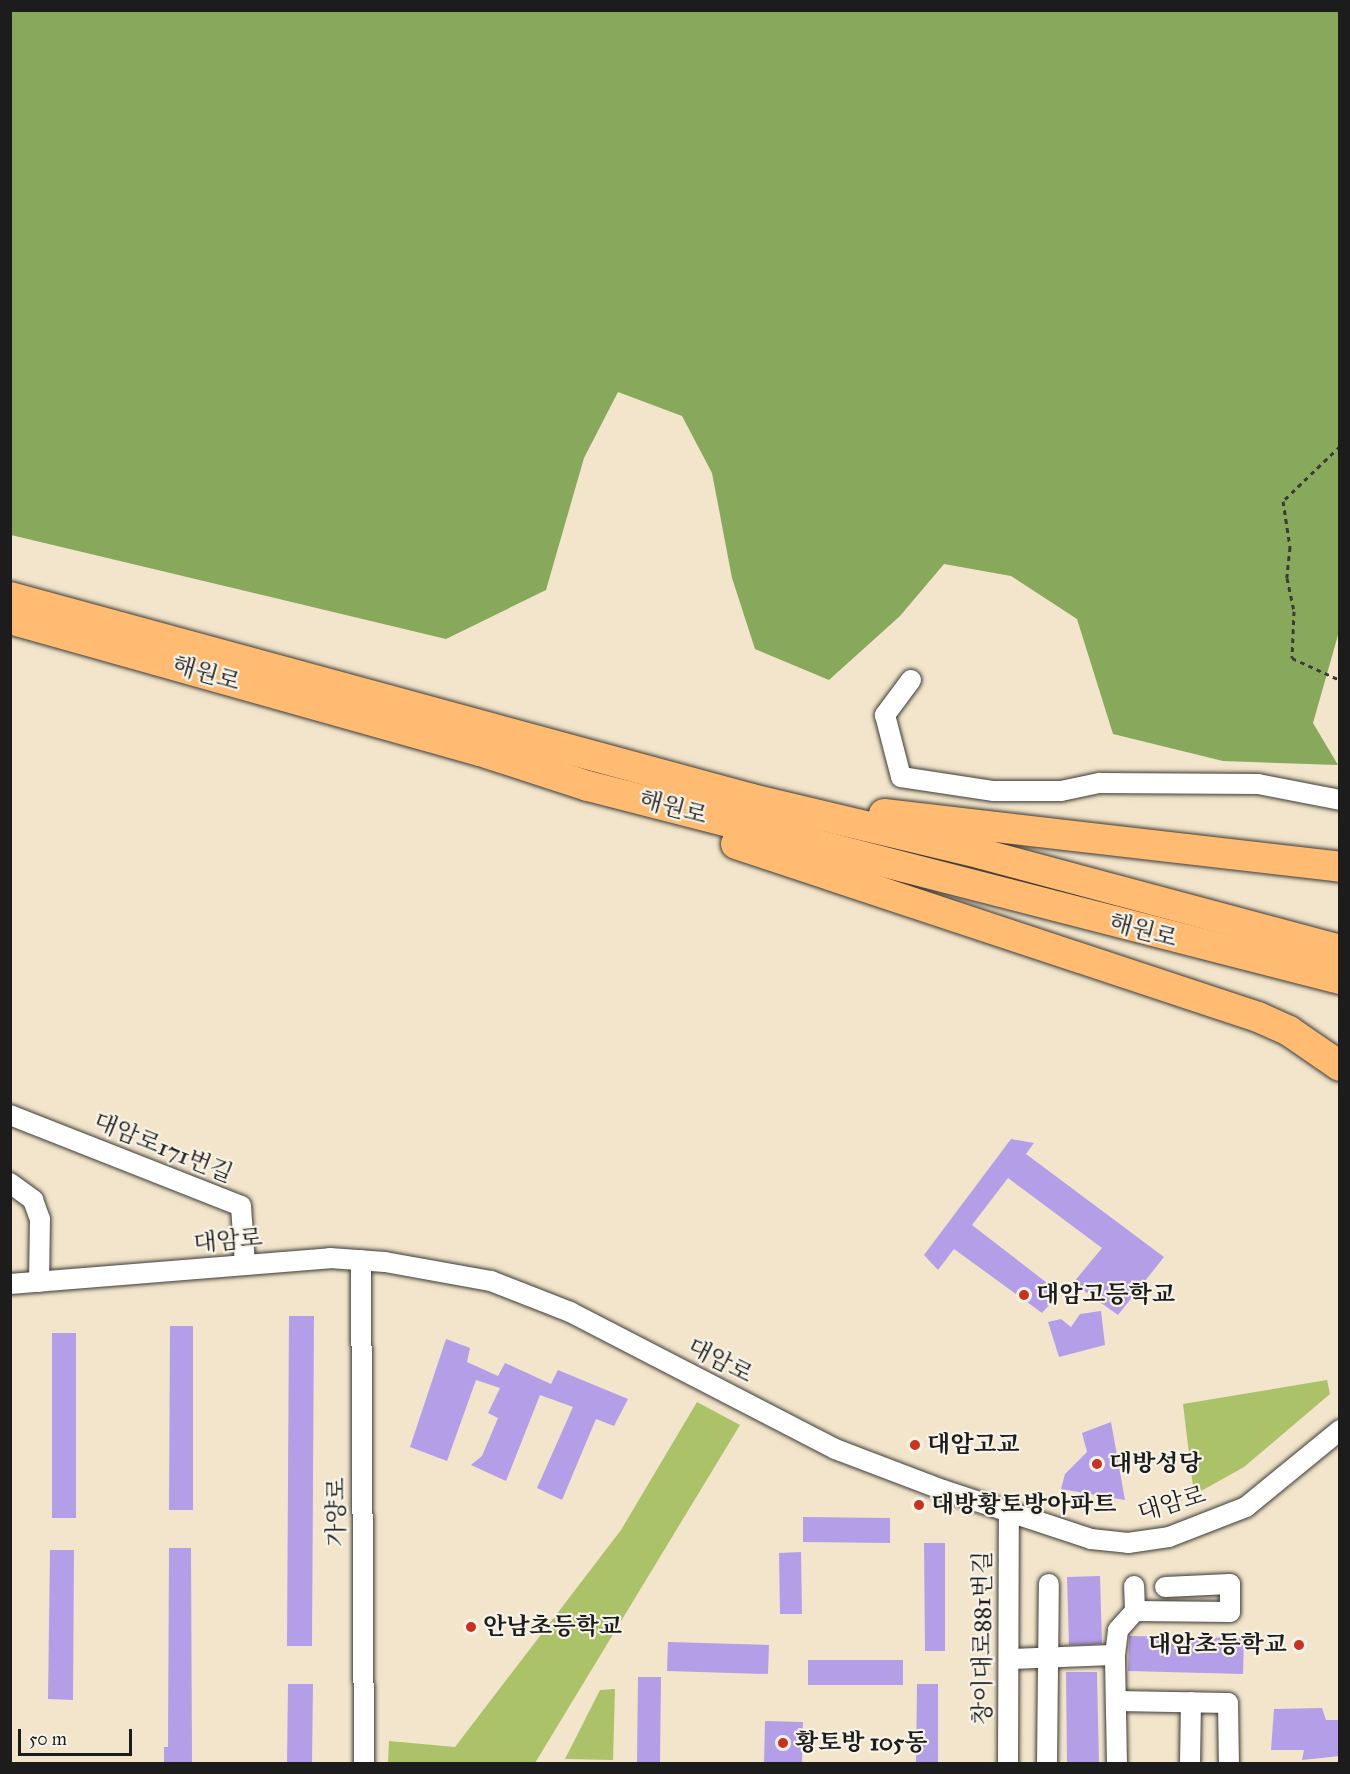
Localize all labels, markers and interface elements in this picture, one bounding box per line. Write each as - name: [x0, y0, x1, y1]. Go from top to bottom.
- street label: 해원로: [169, 651, 243, 697]
- street label: 해원로: [636, 785, 710, 831]
- street label: 해원로: [1106, 908, 1180, 954]
- street label: 대암로171번길: [89, 1107, 237, 1189]
- street label: 대암로: [192, 1224, 264, 1258]
- place label: 대암고등학교: [1036, 1281, 1175, 1309]
- marker: 대암고등학교: [1017, 1288, 1031, 1302]
- street label: 대암로: [682, 1332, 758, 1390]
- place label: 대암고교: [927, 1431, 1020, 1459]
- marker: 대암고교: [908, 1438, 922, 1452]
- place label: 대방성당: [1109, 1450, 1202, 1478]
- marker: 대방성당: [1090, 1457, 1104, 1471]
- street label: 가양로: [323, 1477, 351, 1547]
- street label: 대암로: [1135, 1481, 1209, 1527]
- place label: 대방황토방아파트: [931, 1491, 1116, 1519]
- marker: 대방황토방아파트: [912, 1498, 926, 1512]
- street label: 창이대로881번길: [969, 1551, 997, 1725]
- place label: 안남초등학교: [483, 1613, 622, 1641]
- marker: 안남초등학교: [464, 1620, 478, 1634]
- place label: 대암초등학교: [1148, 1631, 1287, 1659]
- marker: 대암초등학교: [1292, 1638, 1306, 1652]
- scale bar: [21, 1717, 135, 1755]
- text: 50 m: [29, 1728, 67, 1750]
- place label: 황토방 105동: [795, 1729, 927, 1757]
- marker: 황토방 105동: [776, 1736, 790, 1750]

